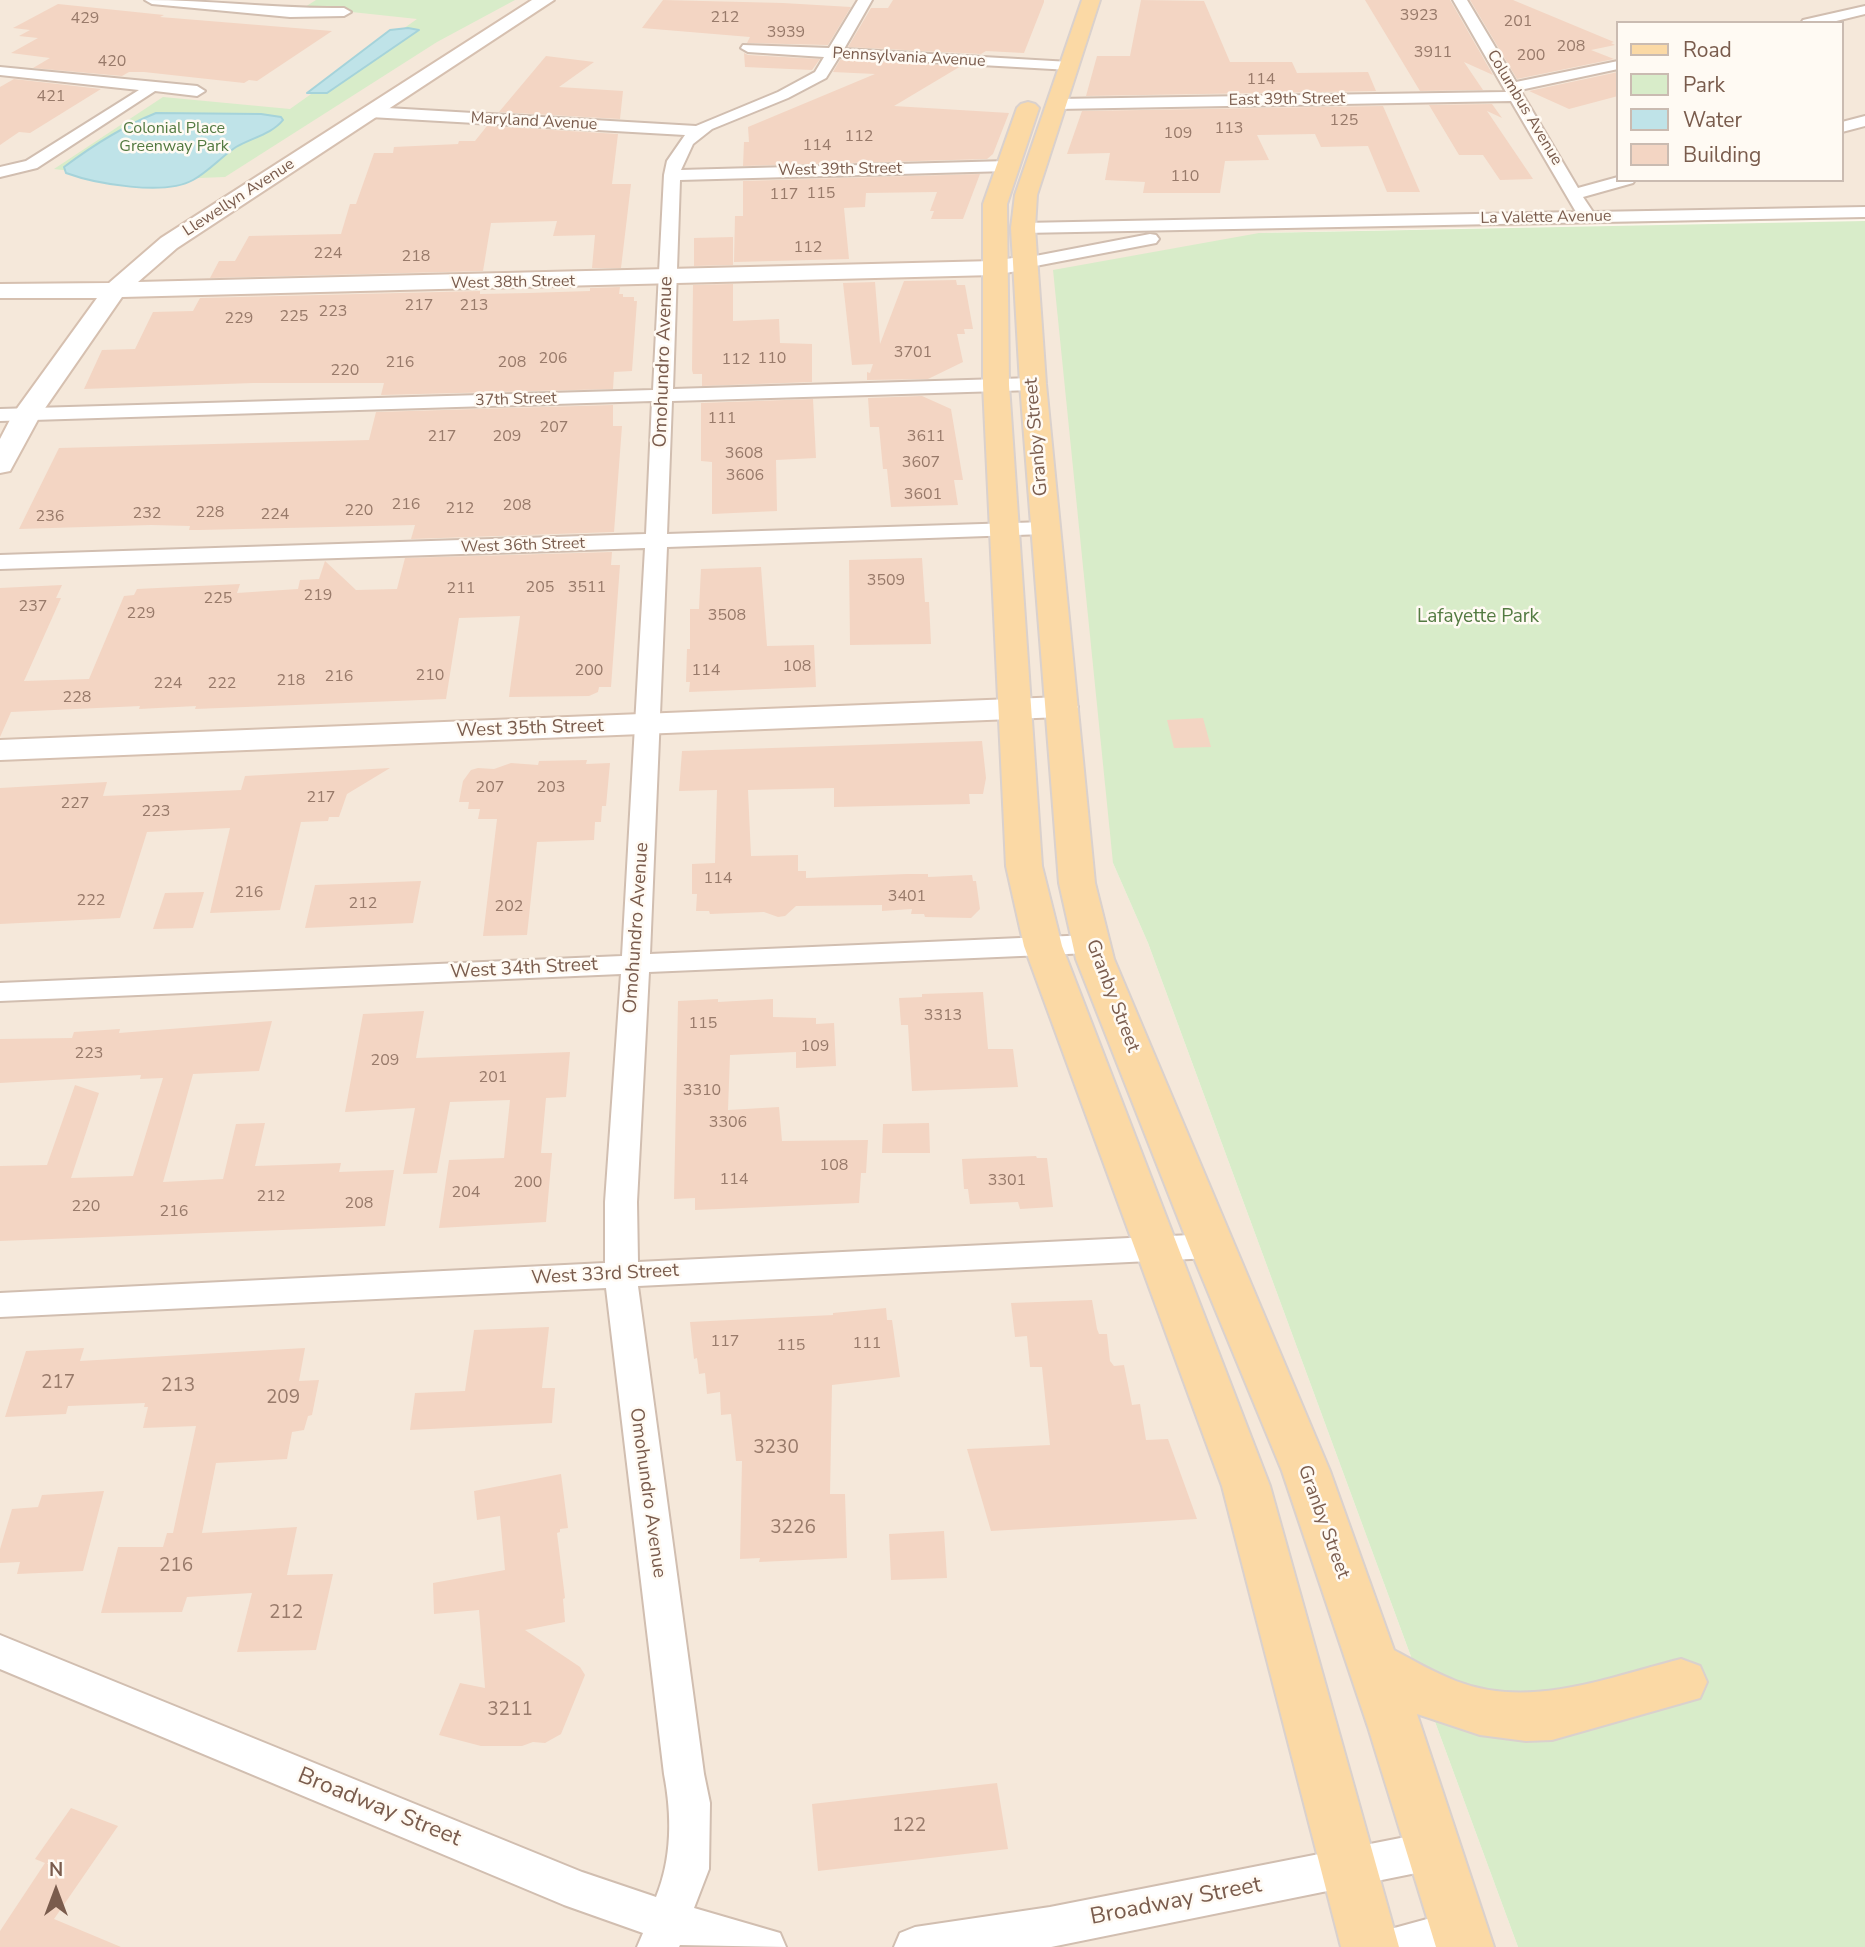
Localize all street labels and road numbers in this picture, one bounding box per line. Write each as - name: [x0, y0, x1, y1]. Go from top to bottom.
- street label: Pennsylvania Avenue: [832, 44, 986, 72]
- street label: Columbus Avenue: [1482, 47, 1566, 169]
- street label: East 39th Street: [1229, 89, 1345, 111]
- street label: Maryland Avenue: [470, 109, 598, 135]
- street label: Llewellyn Avenue: [180, 155, 298, 241]
- street label: West 39th Street: [778, 159, 902, 181]
- street label: La Valette Avenue: [1480, 207, 1612, 229]
- street label: West 38th Street: [451, 272, 575, 294]
- street label: Omohundro Avenue: [650, 276, 678, 448]
- street label: Granby Street: [1020, 377, 1054, 497]
- street label: 37th Street: [475, 389, 557, 411]
- street label: West 36th Street: [461, 534, 585, 558]
- street label: West 35th Street: [456, 715, 604, 743]
- street label: Omohundro Avenue: [620, 842, 654, 1014]
- street label: Granby Street: [1080, 936, 1144, 1056]
- street label: West 34th Street: [450, 954, 598, 984]
- street label: West 33rd Street: [531, 1260, 679, 1290]
- street label: Omohundro Avenue: [624, 1406, 670, 1580]
- street label: Granby Street: [1292, 1462, 1354, 1582]
- street label: Broadway Street: [293, 1763, 465, 1853]
- street label: Broadway Street: [1088, 1872, 1264, 1932]

